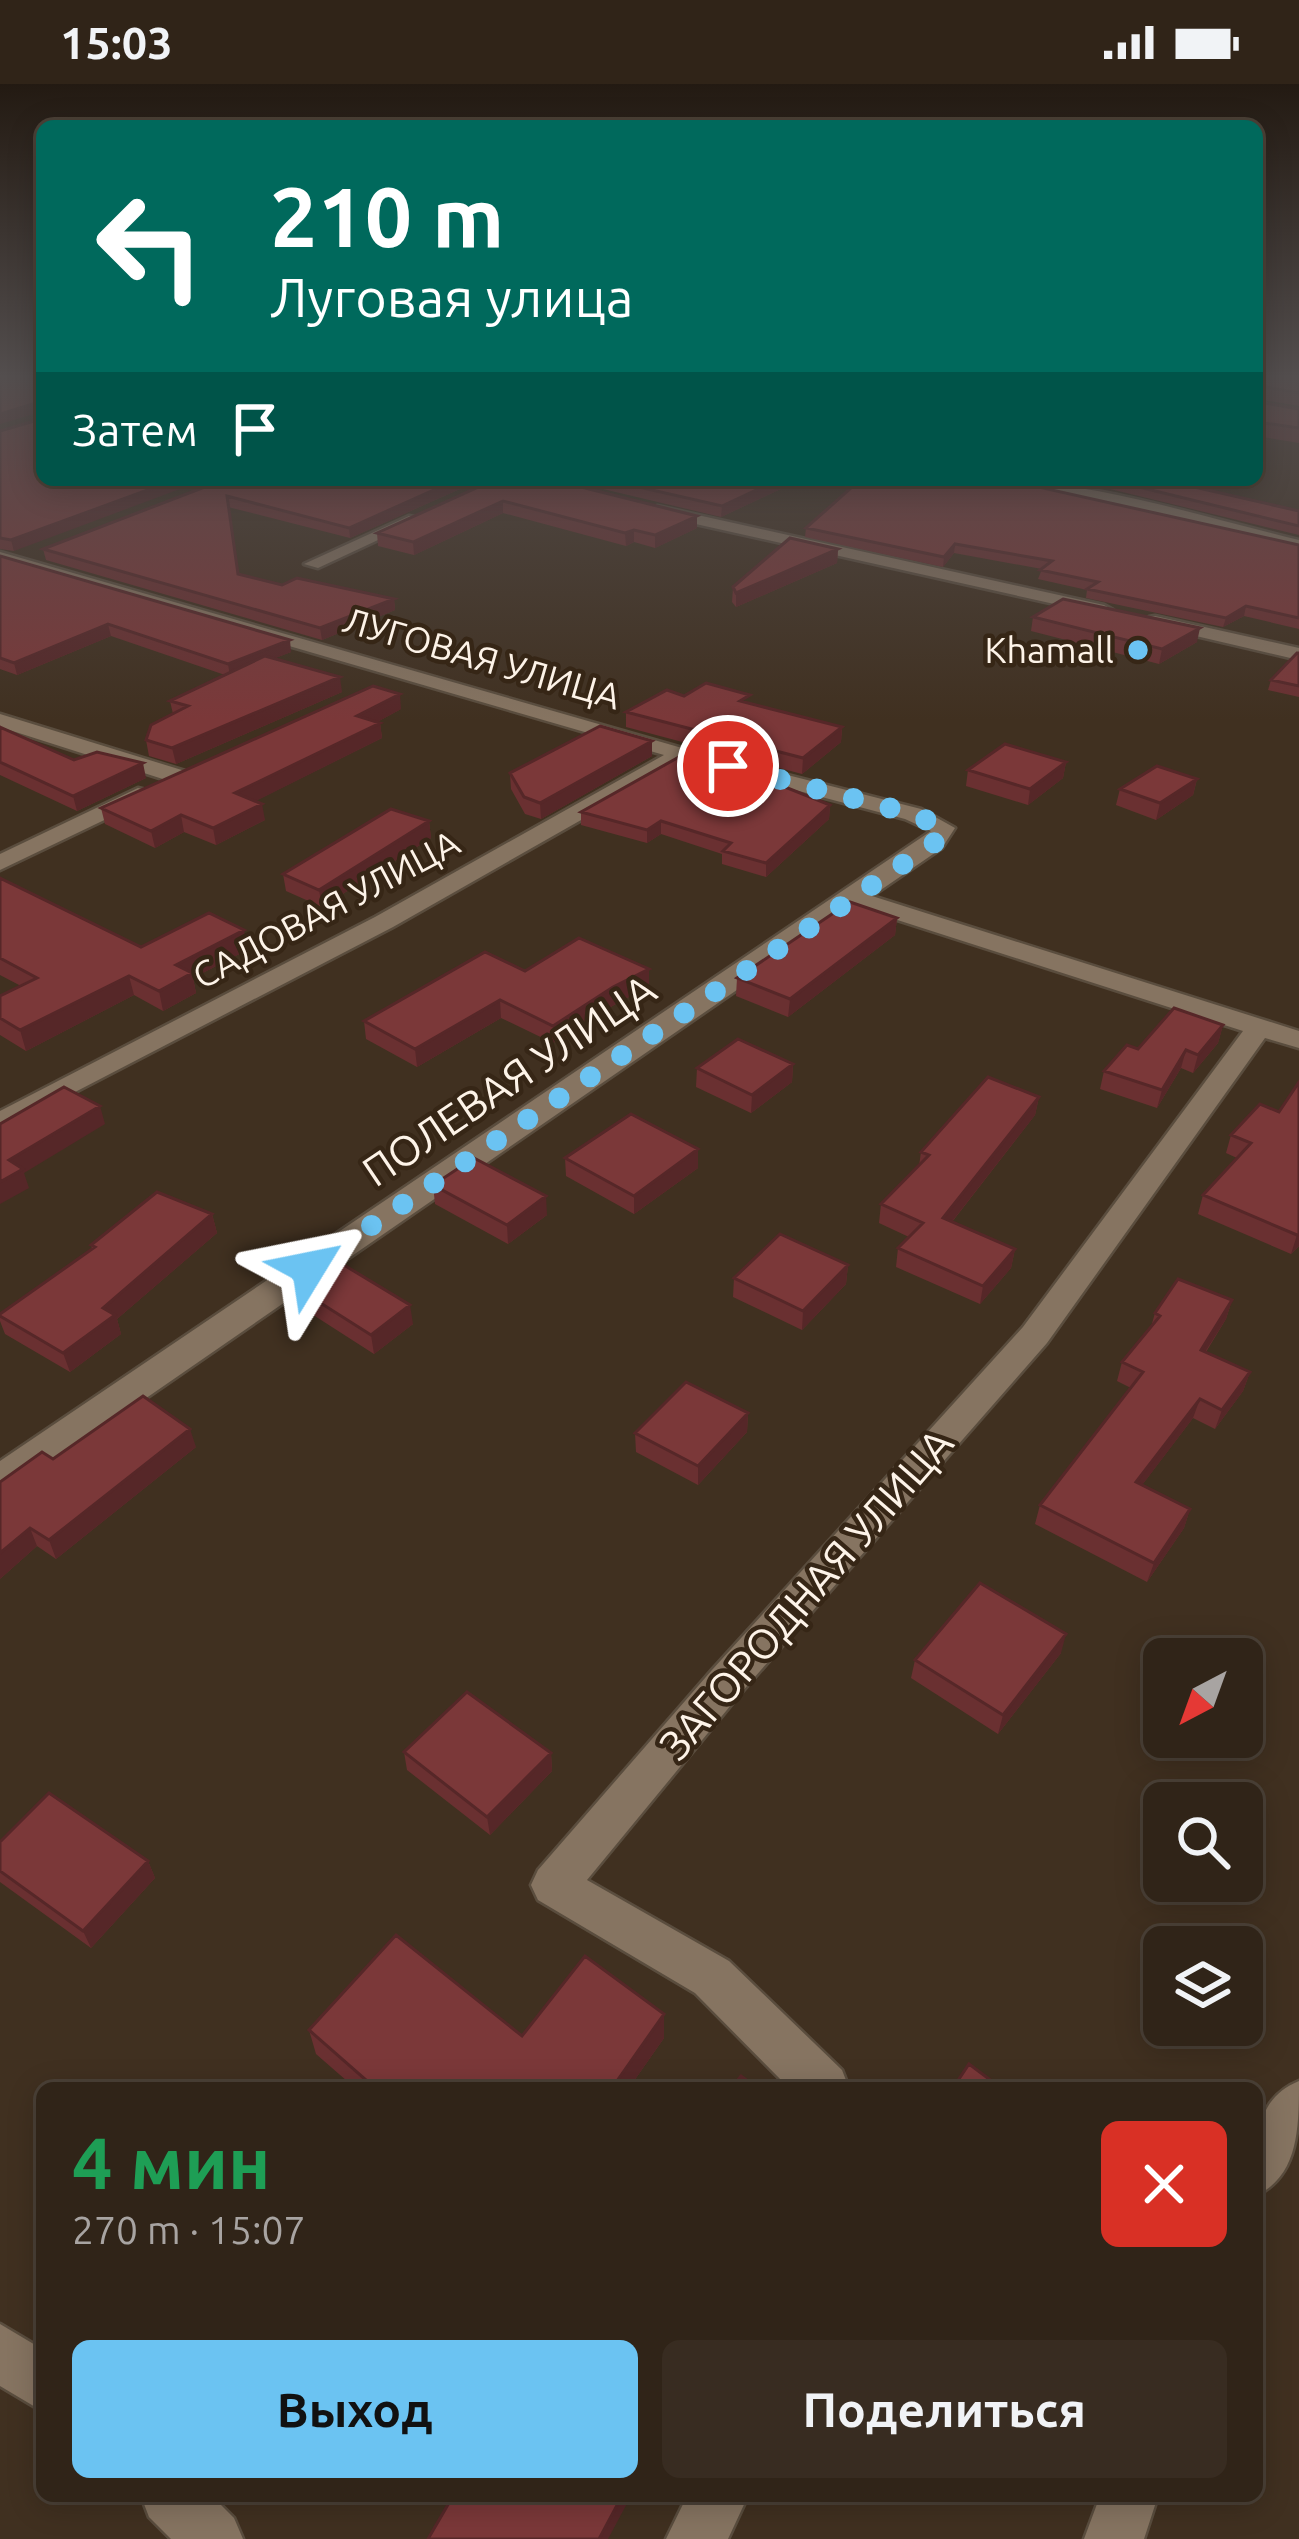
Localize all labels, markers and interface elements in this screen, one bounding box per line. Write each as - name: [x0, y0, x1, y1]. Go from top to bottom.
- text: 15:03: [60, 17, 173, 68]
- icon: left: [72, 168, 228, 324]
- text: 210 m: [270, 169, 504, 263]
- text: Луговая улица: [270, 267, 634, 327]
- icon: arrive: [222, 396, 288, 462]
- text: Затем: [72, 404, 198, 455]
- street label: ЛУГОВАЯ УЛИЦА: [339, 598, 626, 717]
- place label: Khamall: [985, 629, 1114, 670]
- marker: Khamall: [1125, 637, 1151, 663]
- pin: [677, 715, 779, 817]
- icon: arrive: [695, 733, 761, 799]
- street label: САДОВАЯ УЛИЦА: [186, 821, 467, 996]
- street label: ПОЛЕВАЯ УЛИЦА: [354, 964, 664, 1195]
- position arrow: [246, 1205, 372, 1331]
- street label: ЗАГОРОДНАЯ УЛИЦА: [650, 1419, 962, 1768]
- north arrow: [1143, 1638, 1263, 1758]
- map controls: [1143, 1638, 1263, 2046]
- button: search: [1143, 1782, 1263, 1902]
- button: layers: [1143, 1926, 1263, 2046]
- button: close: [1101, 2121, 1227, 2247]
- text: 4 мин: [72, 2122, 271, 2203]
- text: 270 m · 15:07: [72, 2208, 306, 2251]
- button: Выход: [72, 2340, 638, 2478]
- button: Поделиться: [662, 2340, 1227, 2478]

